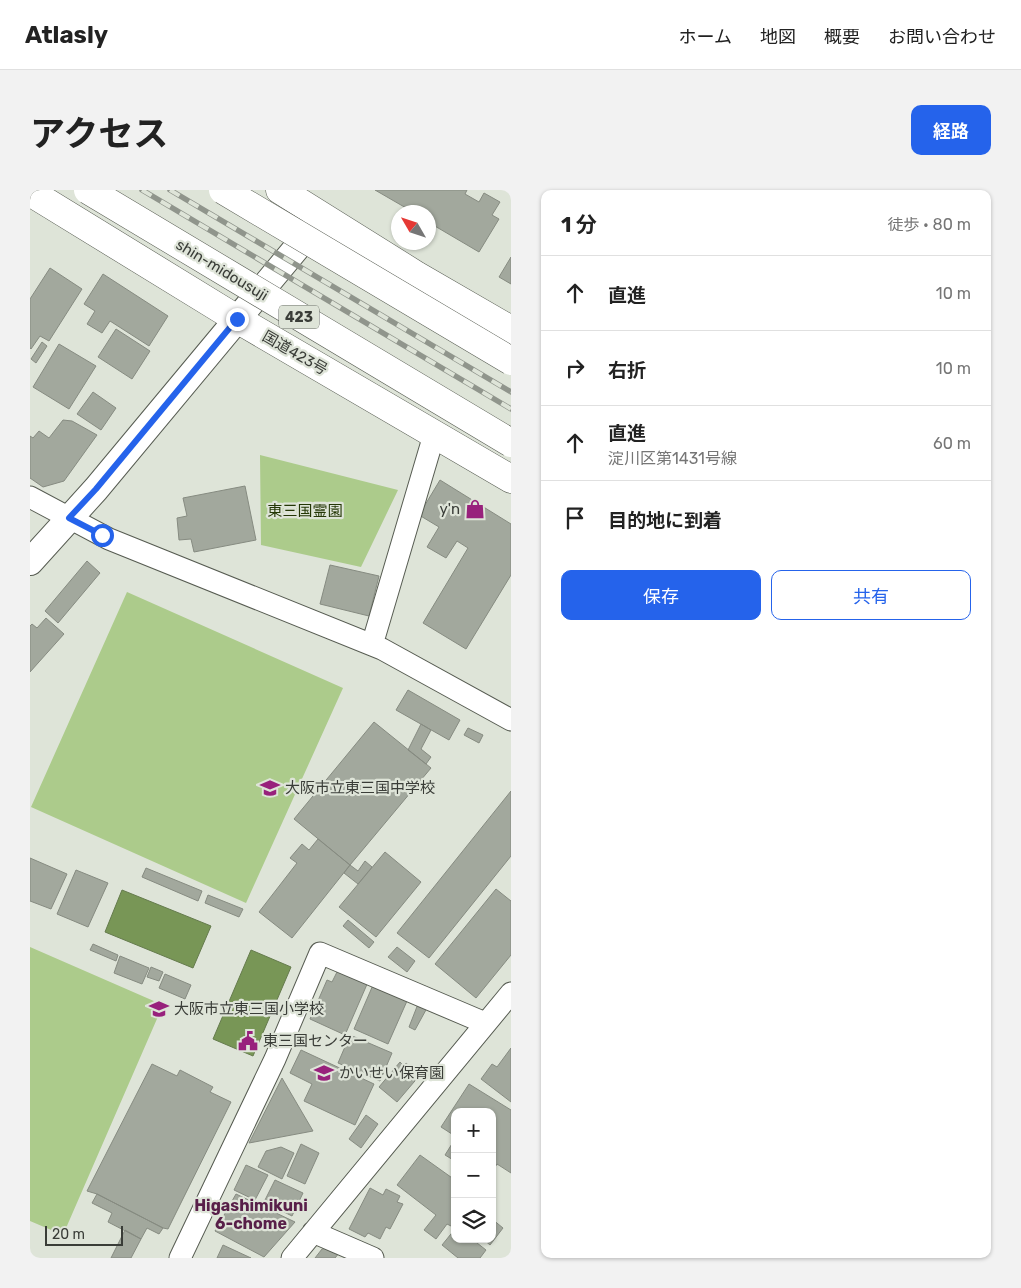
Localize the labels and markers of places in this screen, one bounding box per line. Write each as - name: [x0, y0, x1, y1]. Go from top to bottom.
- shop icon: y'n: [464, 498, 486, 520]
- place label: y'n: [439, 500, 460, 518]
- school or university icon: 大阪市立東三国中学校: [259, 777, 281, 799]
- place label: 大阪市立東三国中学校: [285, 779, 435, 797]
- school or university icon: 大阪市立東三国小学校: [148, 998, 170, 1020]
- place label: 大阪市立東三国小学校: [174, 1000, 324, 1018]
- public building icon: 東三国センター: [237, 1030, 259, 1052]
- place label: 東三国センター: [263, 1032, 368, 1050]
- school or university icon: かいせい保育園: [313, 1062, 335, 1084]
- place label: かいせい保育園: [339, 1064, 444, 1082]

